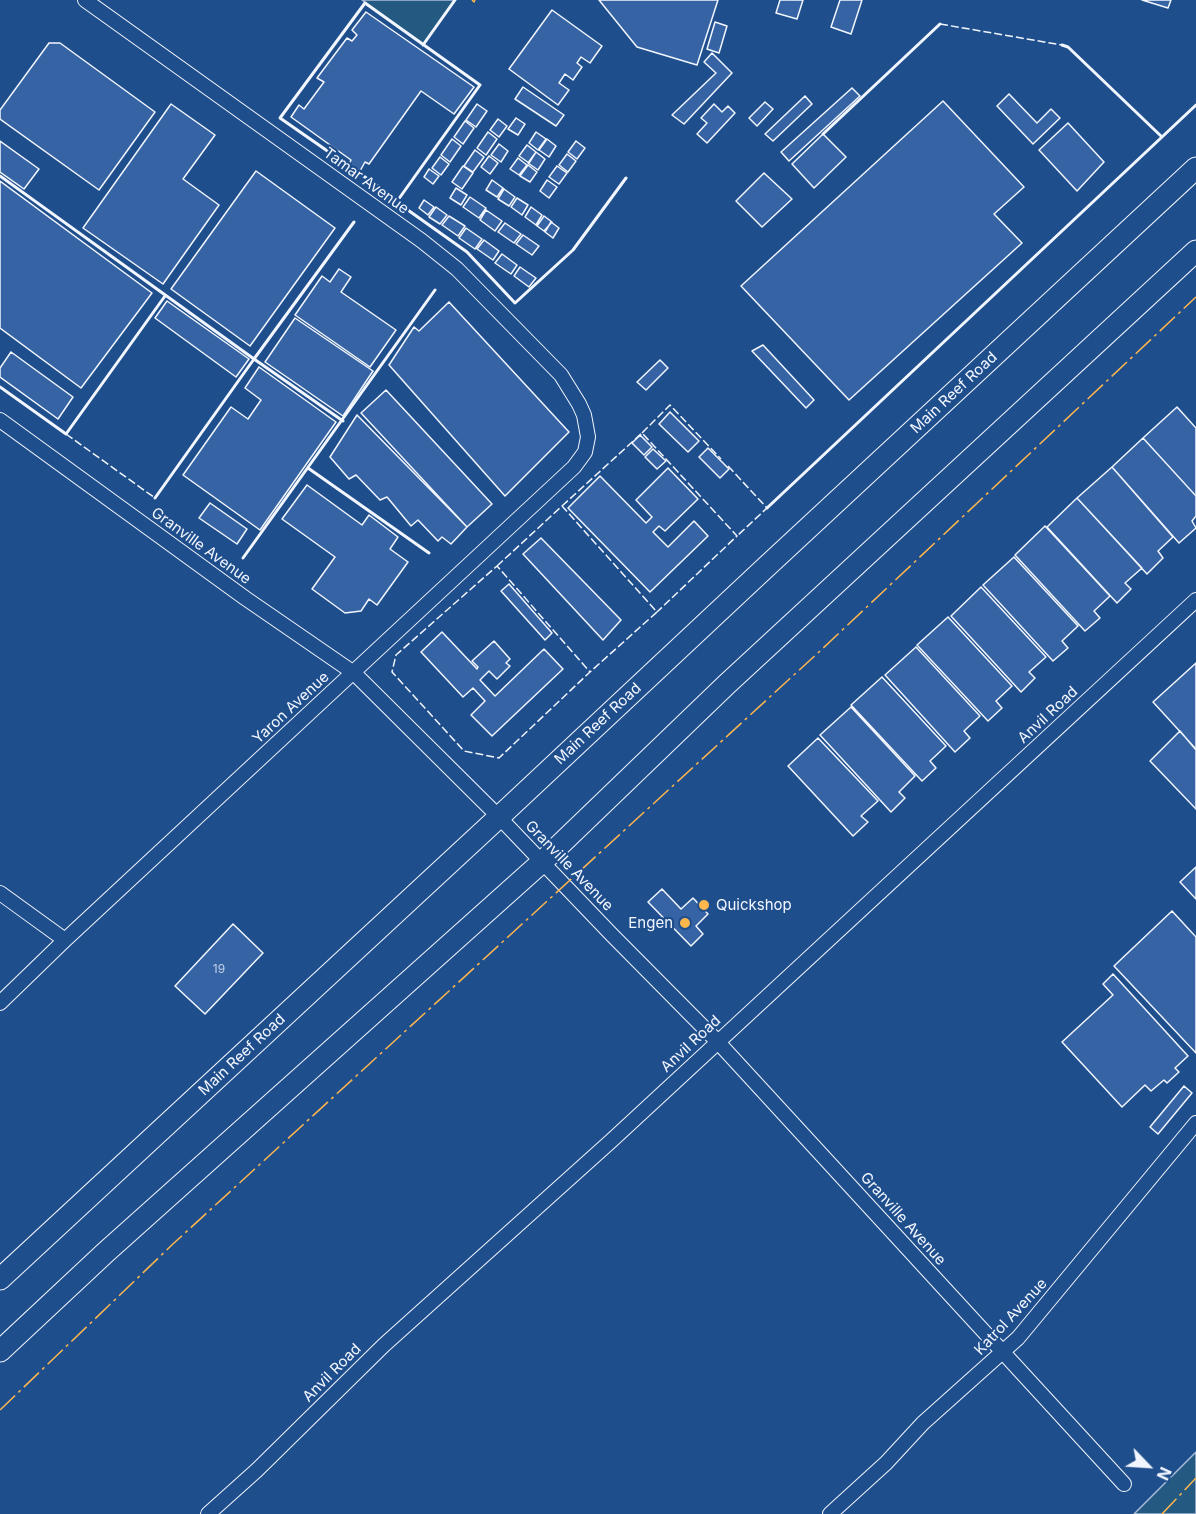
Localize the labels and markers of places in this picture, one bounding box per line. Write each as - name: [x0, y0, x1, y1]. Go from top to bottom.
- place label: Quickshop: [716, 896, 792, 914]
- marker: Quickshop: [697, 898, 711, 912]
- place label: Engen: [628, 914, 673, 932]
- marker: Engen: [678, 916, 692, 930]

